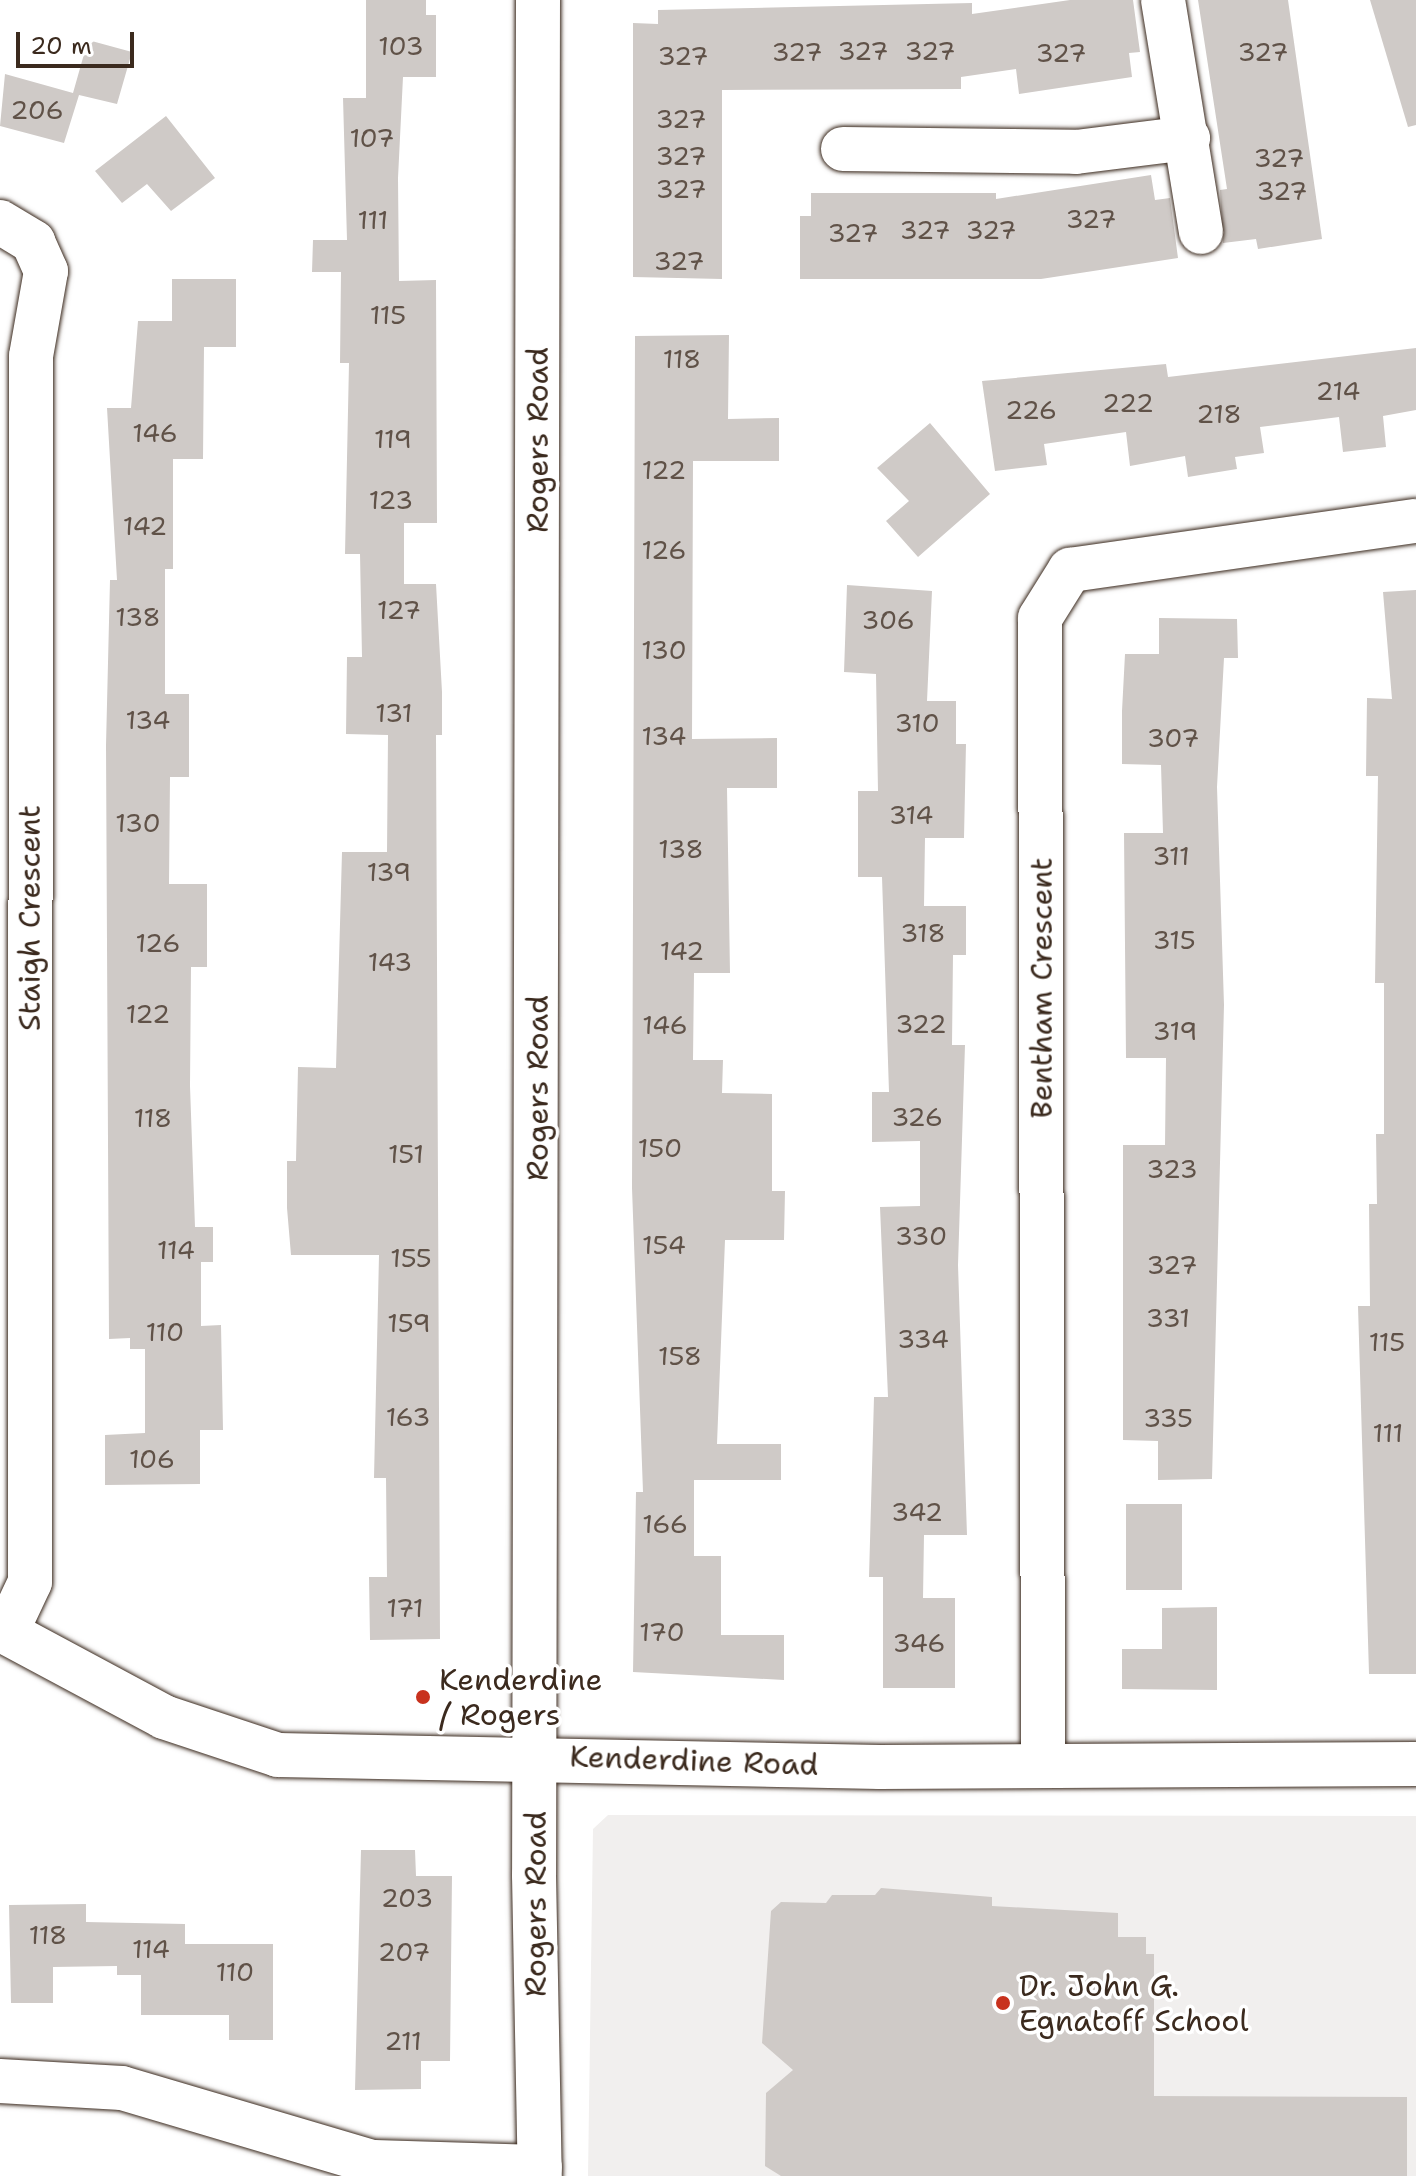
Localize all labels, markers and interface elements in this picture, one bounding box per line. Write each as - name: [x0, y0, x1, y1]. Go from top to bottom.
- scale bar: [20, 16, 138, 66]
- text: 20 m: [30, 30, 92, 62]
- house number: 103: [378, 30, 424, 62]
- house number: 327: [837, 35, 889, 67]
- house number: 327: [904, 35, 956, 67]
- house number: 327: [771, 36, 823, 68]
- house number: 327: [1237, 36, 1289, 68]
- house number: 327: [1035, 37, 1087, 69]
- house number: 327: [657, 40, 709, 72]
- house number: 206: [10, 94, 64, 126]
- house number: 327: [655, 103, 707, 135]
- house number: 107: [349, 122, 395, 154]
- house number: 327: [655, 140, 707, 172]
- house number: 327: [1253, 142, 1305, 174]
- house number: 327: [655, 173, 707, 205]
- house number: 327: [1256, 175, 1308, 207]
- house number: 327: [1065, 203, 1117, 235]
- house number: 111: [358, 204, 388, 236]
- house number: 327: [899, 214, 951, 246]
- house number: 327: [965, 214, 1017, 246]
- house number: 327: [827, 217, 879, 249]
- house number: 327: [653, 245, 705, 277]
- house number: 115: [370, 299, 406, 331]
- house number: 118: [663, 343, 701, 375]
- street label: Rogers Road: [520, 347, 556, 533]
- house number: 214: [1316, 375, 1360, 407]
- house number: 222: [1102, 387, 1154, 419]
- house number: 226: [1005, 394, 1057, 426]
- house number: 218: [1196, 398, 1242, 430]
- house number: 146: [132, 417, 178, 449]
- house number: 119: [374, 423, 412, 455]
- house number: 122: [642, 454, 686, 486]
- house number: 123: [369, 484, 413, 516]
- house number: 142: [123, 510, 167, 542]
- house number: 126: [642, 534, 686, 566]
- house number: 127: [377, 594, 421, 626]
- house number: 138: [115, 601, 161, 633]
- house number: 306: [861, 604, 915, 636]
- house number: 130: [641, 634, 687, 666]
- house number: 131: [375, 697, 413, 729]
- house number: 134: [125, 704, 171, 736]
- house number: 310: [894, 707, 940, 739]
- house number: 134: [641, 720, 687, 752]
- house number: 307: [1147, 722, 1199, 754]
- house number: 314: [889, 799, 933, 831]
- street label: Staigh Crescent: [12, 805, 48, 1031]
- house number: 130: [115, 807, 161, 839]
- house number: 138: [658, 833, 704, 865]
- house number: 311: [1152, 840, 1190, 872]
- house number: 139: [367, 856, 411, 888]
- street label: Bentham Crescent: [1024, 857, 1060, 1119]
- house number: 318: [900, 917, 946, 949]
- house number: 315: [1152, 924, 1196, 956]
- house number: 126: [136, 927, 180, 959]
- house number: 142: [660, 935, 704, 967]
- house number: 143: [368, 946, 412, 978]
- street label: Rogers Road: [520, 995, 556, 1181]
- house number: 122: [126, 998, 170, 1030]
- house number: 322: [895, 1008, 947, 1040]
- house number: 146: [642, 1009, 688, 1041]
- house number: 319: [1153, 1015, 1197, 1047]
- house number: 326: [891, 1101, 943, 1133]
- house number: 118: [134, 1102, 172, 1134]
- house number: 150: [638, 1132, 682, 1164]
- house number: 151: [388, 1138, 424, 1170]
- house number: 323: [1146, 1153, 1198, 1185]
- house number: 330: [895, 1220, 947, 1252]
- house number: 154: [642, 1229, 686, 1261]
- house number: 114: [157, 1234, 195, 1266]
- house number: 155: [390, 1242, 432, 1274]
- house number: 327: [1146, 1249, 1198, 1281]
- house number: 331: [1146, 1302, 1190, 1334]
- house number: 159: [387, 1307, 431, 1339]
- house number: 110: [146, 1316, 184, 1348]
- house number: 334: [897, 1323, 949, 1355]
- house number: 115: [1369, 1326, 1405, 1358]
- house number: 158: [658, 1340, 702, 1372]
- house number: 163: [386, 1401, 430, 1433]
- house number: 335: [1143, 1402, 1193, 1434]
- house number: 111: [1373, 1417, 1403, 1449]
- house number: 106: [129, 1443, 175, 1475]
- house number: 342: [891, 1496, 943, 1528]
- house number: 166: [642, 1508, 688, 1540]
- house number: 171: [386, 1592, 424, 1624]
- house number: 170: [639, 1616, 685, 1648]
- house number: 346: [892, 1627, 946, 1659]
- place label: Kenderdine / Rogers: [439, 1662, 603, 1732]
- marker: Kenderdine / Rogers: [414, 1688, 432, 1706]
- street label: Kenderdine Road: [569, 1739, 819, 1783]
- street label: Rogers Road: [518, 1811, 554, 1997]
- house number: 203: [381, 1882, 433, 1914]
- house number: 118: [29, 1919, 67, 1951]
- house number: 114: [132, 1933, 170, 1965]
- house number: 207: [378, 1936, 430, 1968]
- house number: 110: [216, 1956, 254, 1988]
- place label: Dr. John G. Egnatoff School: [1019, 1968, 1249, 2038]
- marker: Dr. John G. Egnatoff School: [994, 1994, 1012, 2012]
- house number: 211: [384, 2025, 422, 2057]

